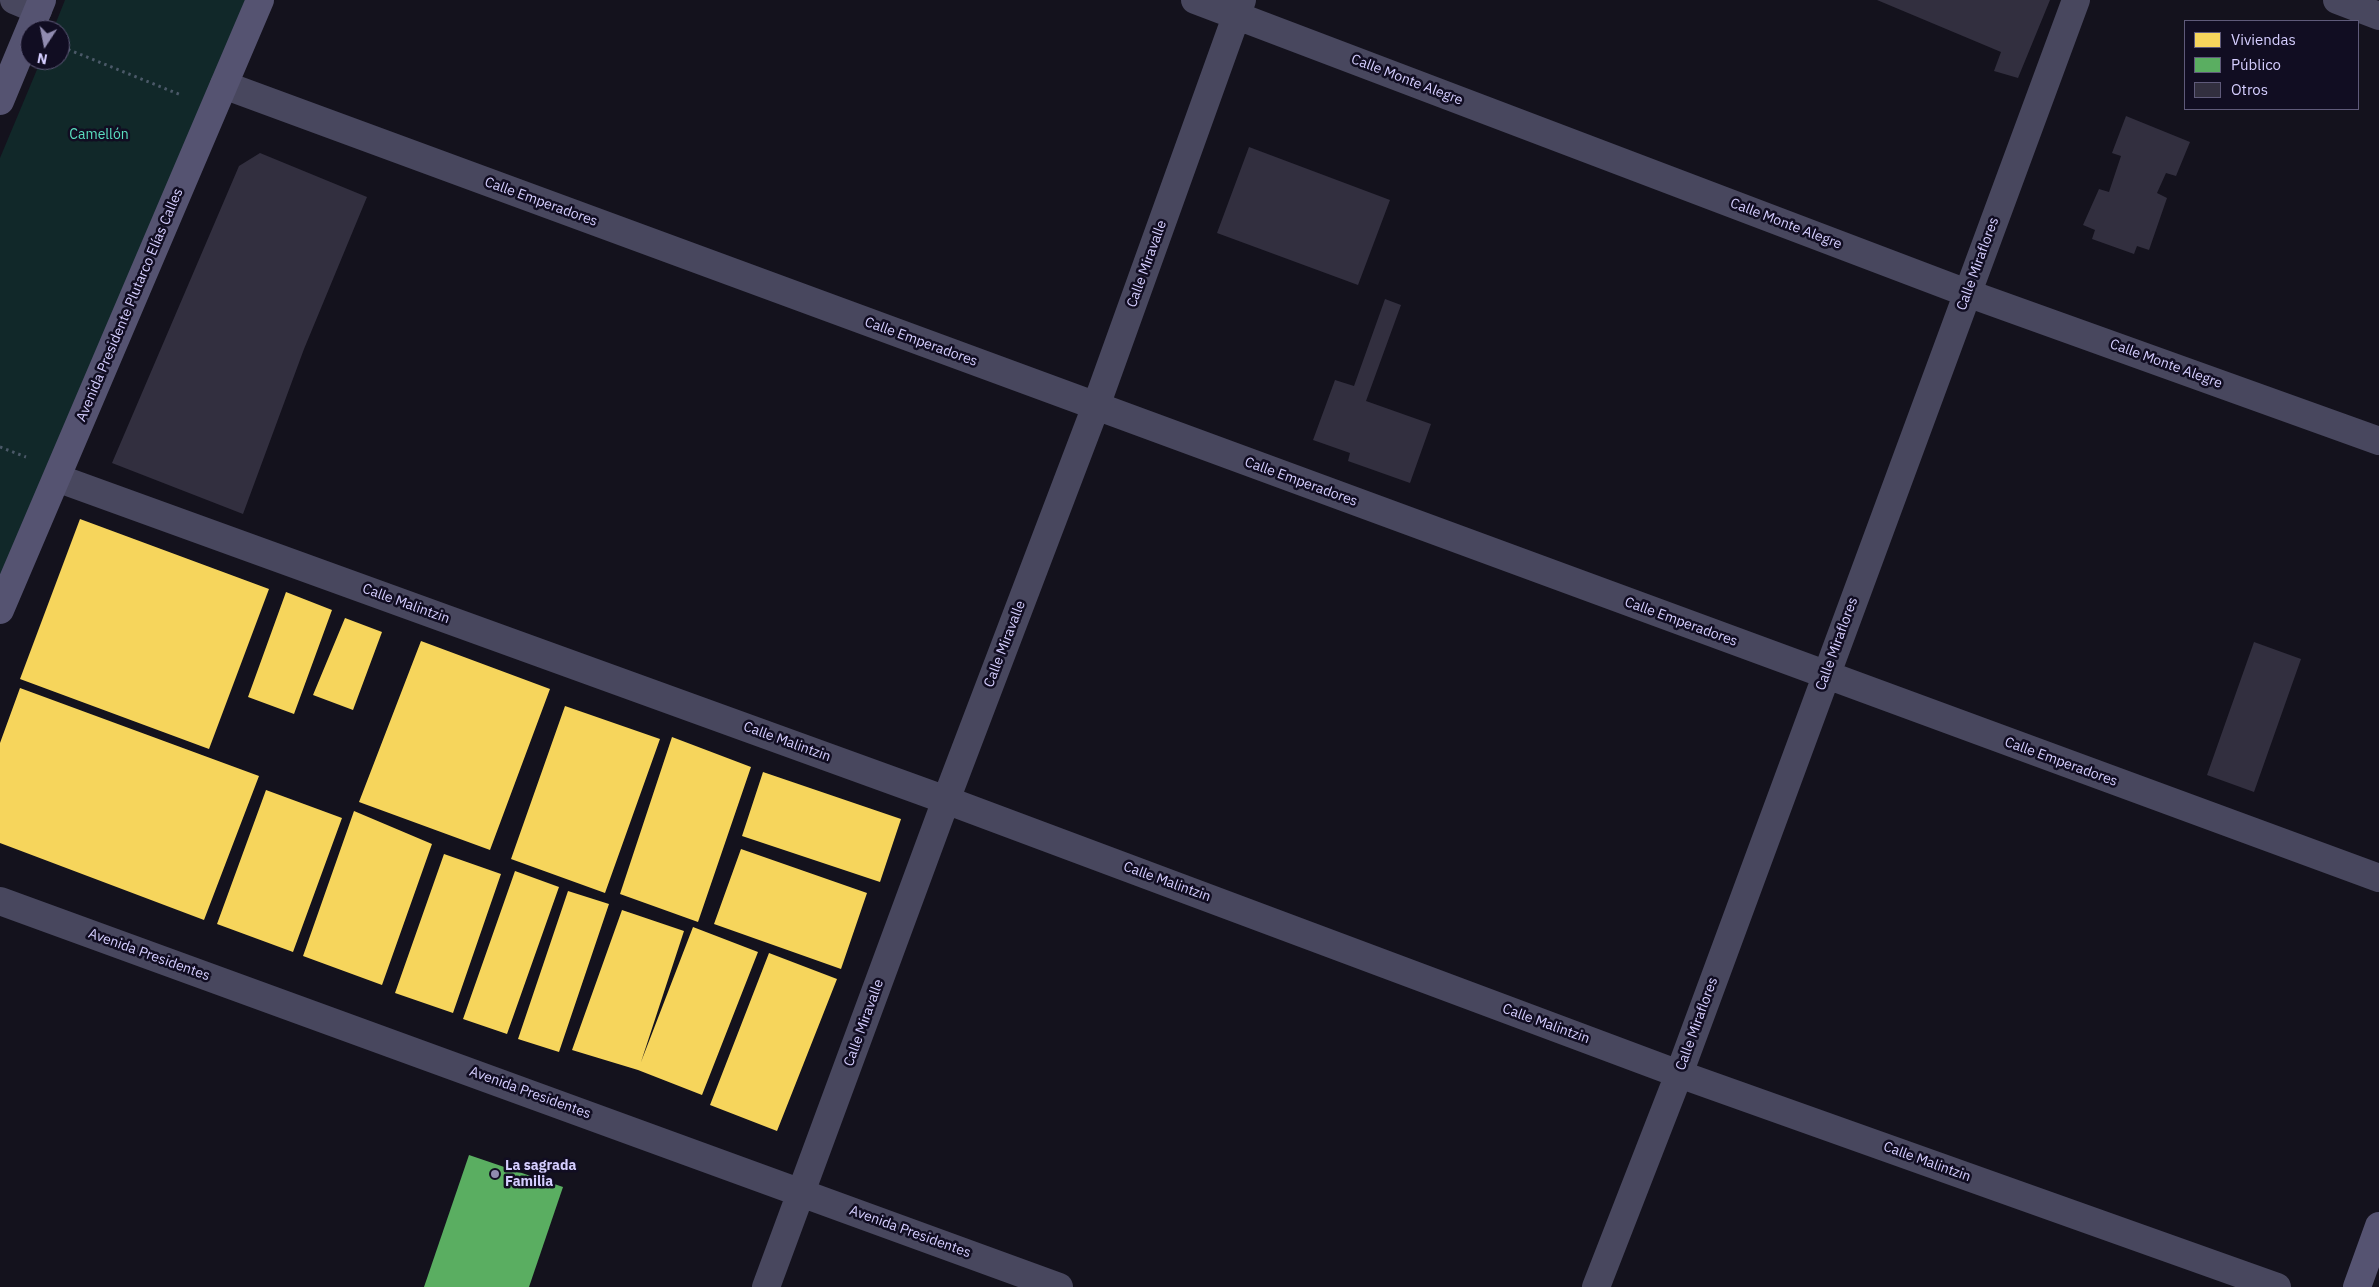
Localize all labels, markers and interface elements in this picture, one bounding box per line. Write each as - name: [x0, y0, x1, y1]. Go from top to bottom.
- north arrow: [20, 20, 70, 70]
- legend: [2184, 20, 2359, 110]
- text: Viviendas: [2231, 30, 2296, 49]
- text: N: [36, 49, 49, 69]
- street label: Calle Monte Alegre: [1349, 51, 1465, 109]
- text: Público: [2231, 55, 2281, 74]
- text: Otros: [2231, 80, 2268, 99]
- park label: Camellón: [69, 127, 129, 143]
- street label: Calle Emperadores: [482, 174, 600, 230]
- street label: Avenida Presidente Plutarco Elías Calles: [73, 186, 187, 424]
- street label: Calle Monte Alegre: [1728, 195, 1844, 253]
- street label: Calle Miraflores: [1953, 215, 2003, 313]
- street label: Calle Miravalle: [1123, 218, 1171, 310]
- street label: Calle Emperadores: [862, 314, 980, 370]
- street label: Calle Monte Alegre: [2108, 336, 2224, 392]
- street label: Calle Emperadores: [1242, 454, 1360, 510]
- street label: Calle Malintzin: [360, 580, 452, 628]
- street label: Calle Emperadores: [1622, 594, 1740, 650]
- street label: Calle Miraflores: [1812, 595, 1862, 693]
- street label: Calle Miravalle: [981, 598, 1029, 690]
- street label: Calle Malintzin: [741, 718, 833, 766]
- street label: Calle Emperadores: [2002, 734, 2120, 790]
- street label: Calle Malintzin: [1121, 858, 1213, 906]
- street label: Avenida Presidentes: [86, 925, 212, 985]
- street label: Calle Miraflores: [1672, 975, 1722, 1073]
- street label: Calle Miravalle: [840, 977, 888, 1069]
- street label: Calle Malintzin: [1500, 1000, 1592, 1048]
- street label: Avenida Presidentes: [467, 1063, 593, 1123]
- street label: Calle Malintzin: [1881, 1138, 1973, 1186]
- place label: La sagrada Familia: [505, 1158, 576, 1190]
- marker: La sagrada Familia: [489, 1168, 501, 1180]
- street label: Avenida Presidentes: [847, 1202, 973, 1262]

